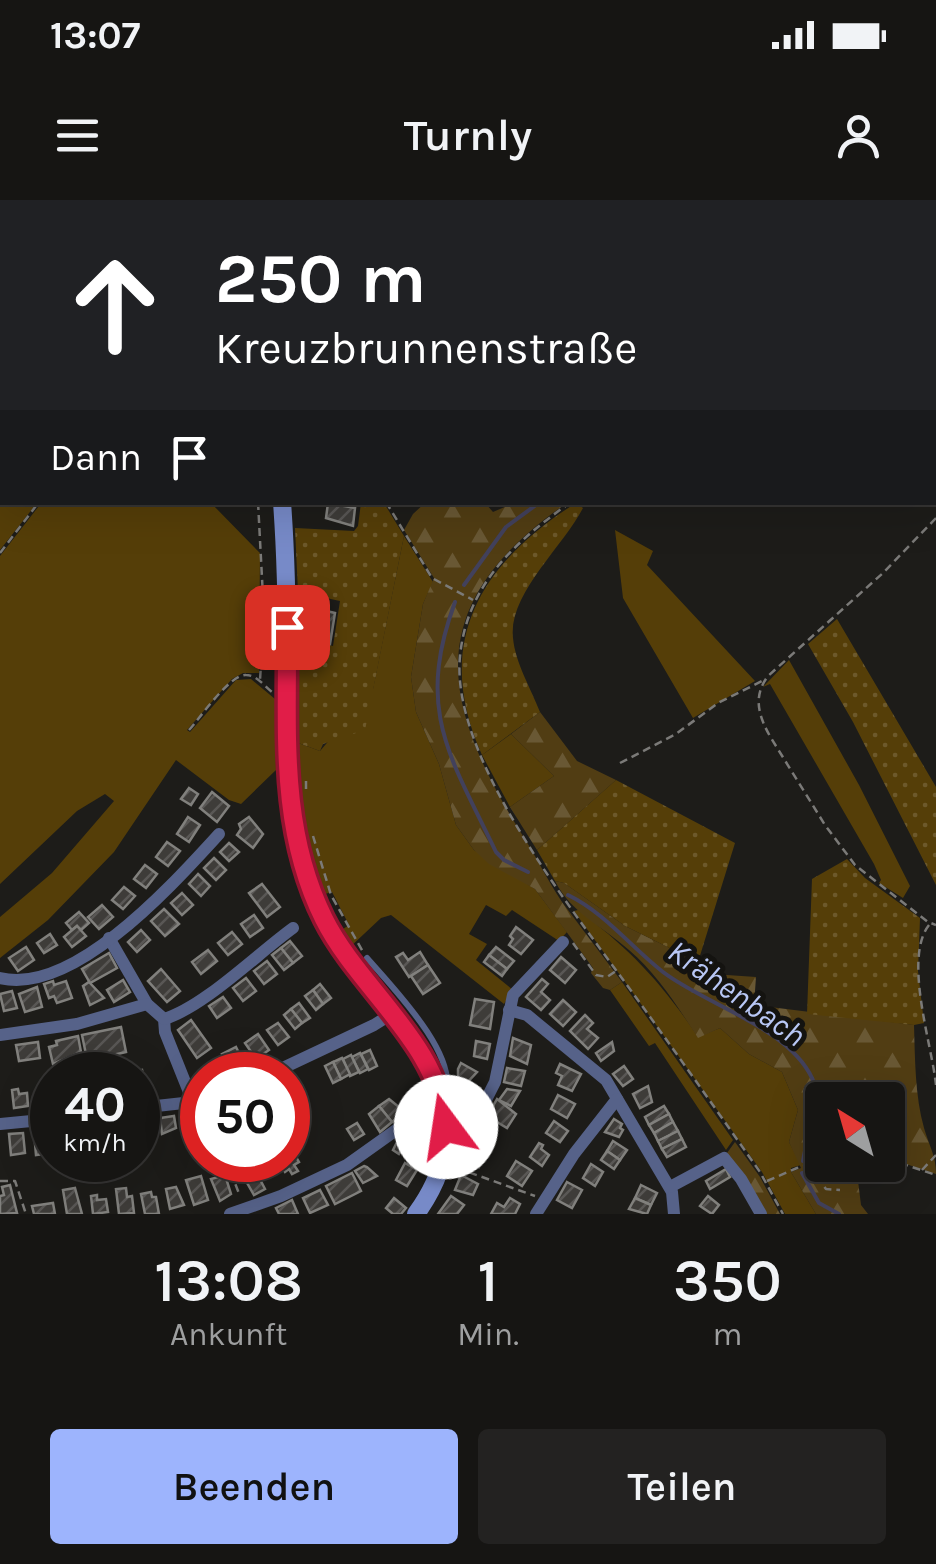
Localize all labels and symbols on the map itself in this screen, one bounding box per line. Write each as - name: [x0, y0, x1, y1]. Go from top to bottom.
- pin: [245, 585, 330, 670]
- water label: Krähenbach: [661, 933, 813, 1054]
- speed limit sign: 50: [180, 1052, 310, 1182]
- position arrow: [394, 1075, 498, 1179]
- north arrow: [805, 1082, 905, 1182]

